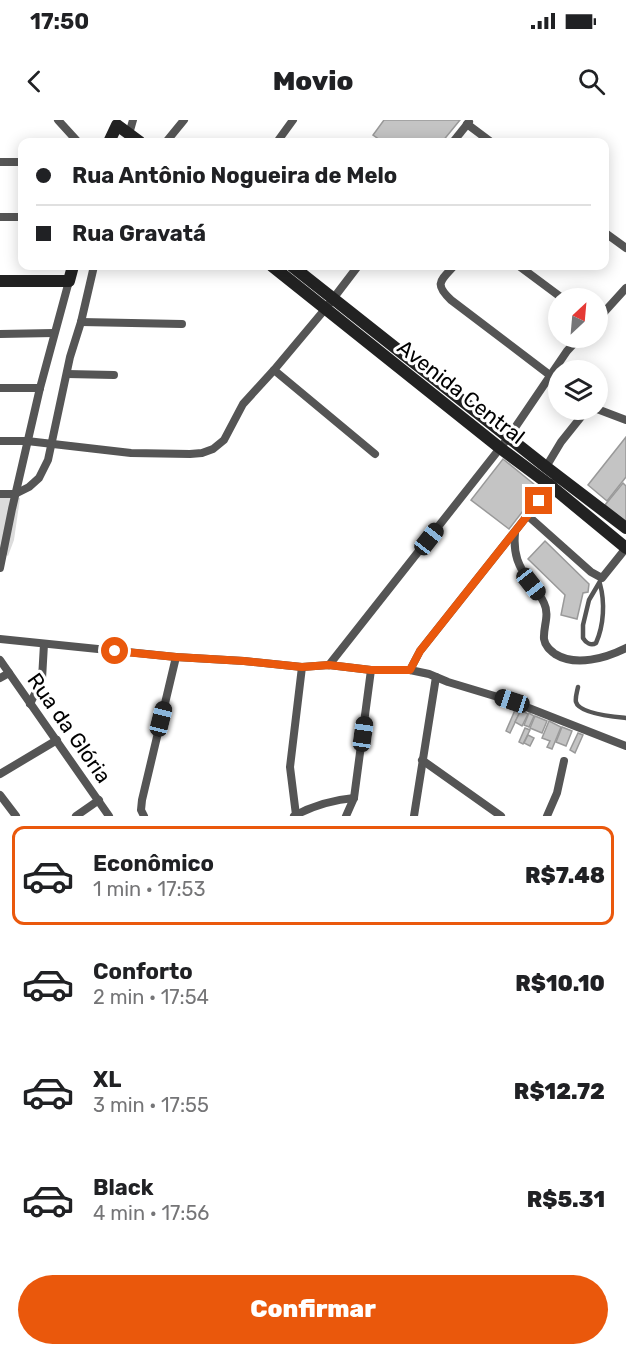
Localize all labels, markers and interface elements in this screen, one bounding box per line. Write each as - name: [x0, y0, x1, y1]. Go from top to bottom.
- text: 17:50: [30, 8, 89, 35]
- icon: back: [18, 65, 51, 98]
- text: Movio: [273, 65, 353, 97]
- icon: search: [575, 65, 608, 98]
- text: Rua Antônio Nogueira de Melo: [72, 162, 397, 189]
- text: Rua Gravatá: [72, 220, 206, 247]
- north arrow: [548, 288, 608, 348]
- map controls: [548, 288, 608, 420]
- street label: Avenida Central: [393, 334, 530, 449]
- button: layers: [548, 360, 608, 420]
- route end: [525, 487, 552, 514]
- car: [411, 519, 447, 559]
- car: [513, 564, 549, 604]
- route start: [101, 637, 128, 664]
- street label: Rua da Glória: [22, 668, 116, 788]
- car: [492, 687, 532, 715]
- car: [148, 699, 174, 739]
- car: [352, 715, 374, 753]
- icon: car: [21, 849, 75, 903]
- text: Econômico: [93, 850, 214, 877]
- text: R$7.48: [525, 862, 605, 889]
- text: 1 min · 17:53: [93, 877, 205, 901]
- icon: car: [21, 957, 75, 1011]
- text: Conforto: [93, 958, 193, 985]
- text: R$10.10: [515, 970, 605, 997]
- text: 2 min · 17:54: [93, 985, 209, 1009]
- icon: car: [21, 1065, 75, 1119]
- text: XL: [93, 1066, 121, 1093]
- text: R$12.72: [514, 1078, 605, 1105]
- text: 3 min · 17:55: [93, 1093, 209, 1117]
- icon: car: [21, 1173, 75, 1227]
- text: Black: [93, 1174, 154, 1201]
- text: R$5.31: [527, 1186, 605, 1213]
- text: 4 min · 17:56: [93, 1201, 209, 1225]
- button: Confirmar: [18, 1275, 608, 1344]

